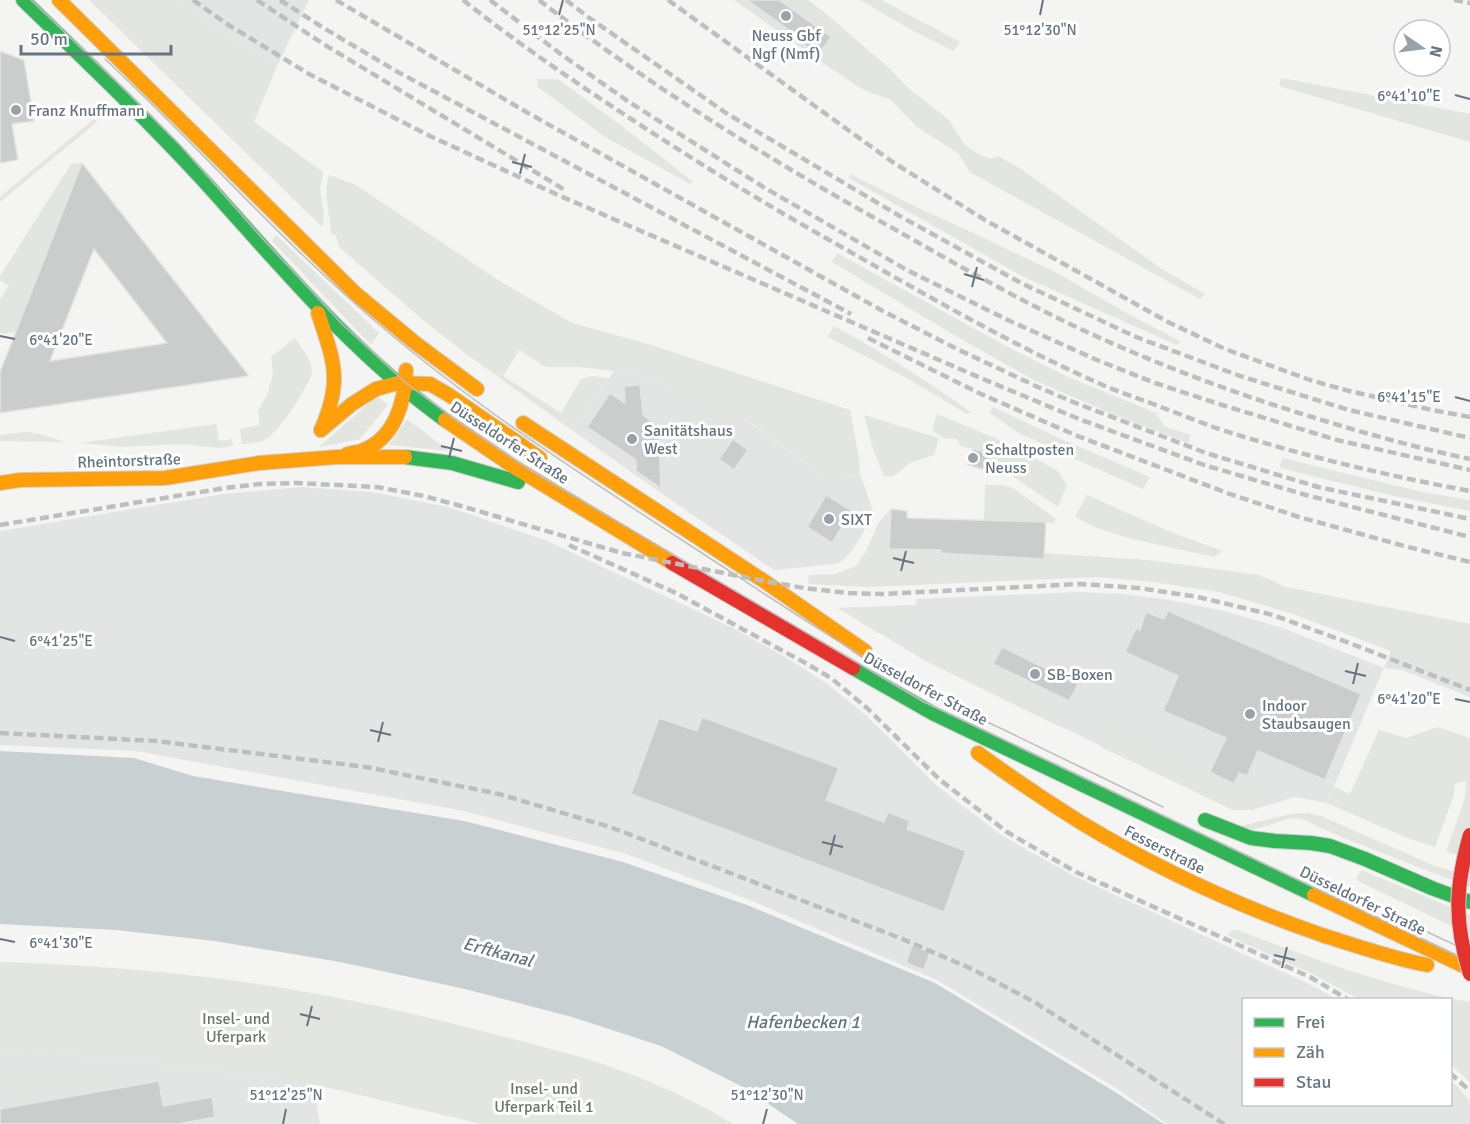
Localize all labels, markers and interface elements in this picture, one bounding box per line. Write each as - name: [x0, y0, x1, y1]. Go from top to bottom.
- marker: Neuss Gbf Ngf (Nmf): [779, 9, 793, 23]
- scale bar: [21, 18, 171, 56]
- north arrow: [1392, 18, 1452, 78]
- text: 51°12'25"N: [522, 21, 596, 39]
- text: 51°12'30"N: [1003, 21, 1077, 39]
- place label: Neuss Gbf Ngf (Nmf): [751, 26, 821, 64]
- text: 50 m: [30, 28, 68, 50]
- text: N: [1425, 44, 1447, 59]
- text: 6°41'10"E: [1377, 87, 1441, 105]
- place label: Franz Knuffmann: [28, 101, 145, 121]
- marker: Franz Knuffmann: [9, 103, 23, 117]
- text: 6°41'20"E: [29, 331, 93, 349]
- text: 6°41'15"E: [1377, 388, 1441, 406]
- street label: Düsseldorfer Straße: [446, 397, 573, 489]
- place label: Sanitätshaus West: [644, 421, 733, 459]
- marker: Sanitätshaus West: [625, 432, 639, 446]
- place label: Schaltposten Neuss: [985, 440, 1074, 478]
- street label: Rheintorstraße: [77, 449, 181, 473]
- marker: Schaltposten Neuss: [966, 451, 980, 465]
- place label: SIXT: [841, 510, 872, 530]
- marker: SIXT: [822, 512, 836, 526]
- text: 6°41'25"E: [29, 632, 93, 650]
- street label: Düsseldorfer Straße: [860, 648, 991, 730]
- place label: SB-Boxen: [1047, 665, 1113, 685]
- marker: SB-Boxen: [1028, 667, 1042, 681]
- text: 6°41'20"E: [1377, 690, 1441, 708]
- place label: Indoor Staubsaugen: [1262, 696, 1351, 734]
- marker: Indoor Staubsaugen: [1243, 707, 1257, 721]
- street label: Fesserstraße: [1121, 821, 1208, 879]
- street label: Düsseldorfer Straße: [1296, 862, 1429, 940]
- water label: Erftkanal: [461, 932, 537, 972]
- text: 6°41'30"E: [29, 934, 93, 952]
- legend: [1242, 998, 1452, 1106]
- park label: Insel- und Uferpark: [202, 1009, 270, 1047]
- water label: Hafenbecken 1: [746, 1011, 860, 1033]
- text: Frei: [1296, 1011, 1325, 1033]
- text: Zäh: [1296, 1041, 1325, 1063]
- text: Stau: [1296, 1071, 1331, 1093]
- park label: Insel- und Uferpark Teil 1: [494, 1079, 594, 1117]
- text: 51°12'25"N: [249, 1086, 323, 1104]
- text: 51°12'30"N: [730, 1086, 804, 1104]

